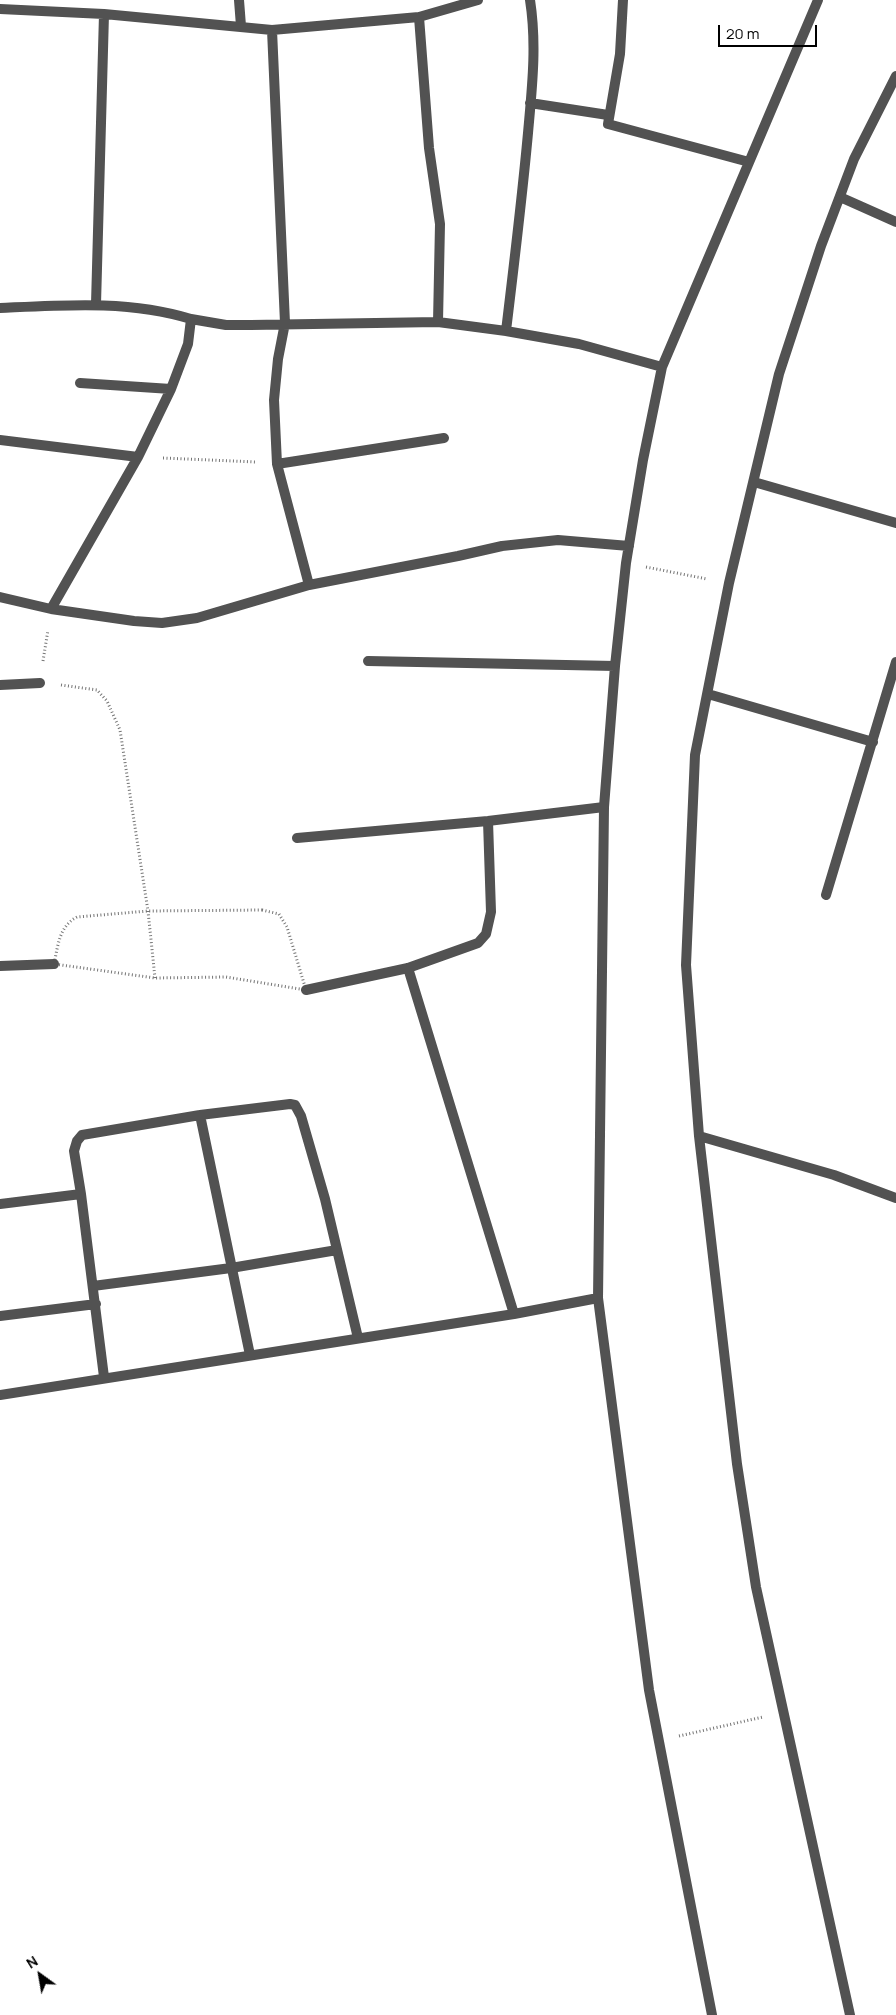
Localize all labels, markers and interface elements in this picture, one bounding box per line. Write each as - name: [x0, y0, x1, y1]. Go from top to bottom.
- scale bar: [721, 15, 820, 47]
- text: 20 m: [726, 23, 759, 44]
- north arrow: [15, 1950, 65, 2000]
- text: N: [22, 1951, 41, 1973]

